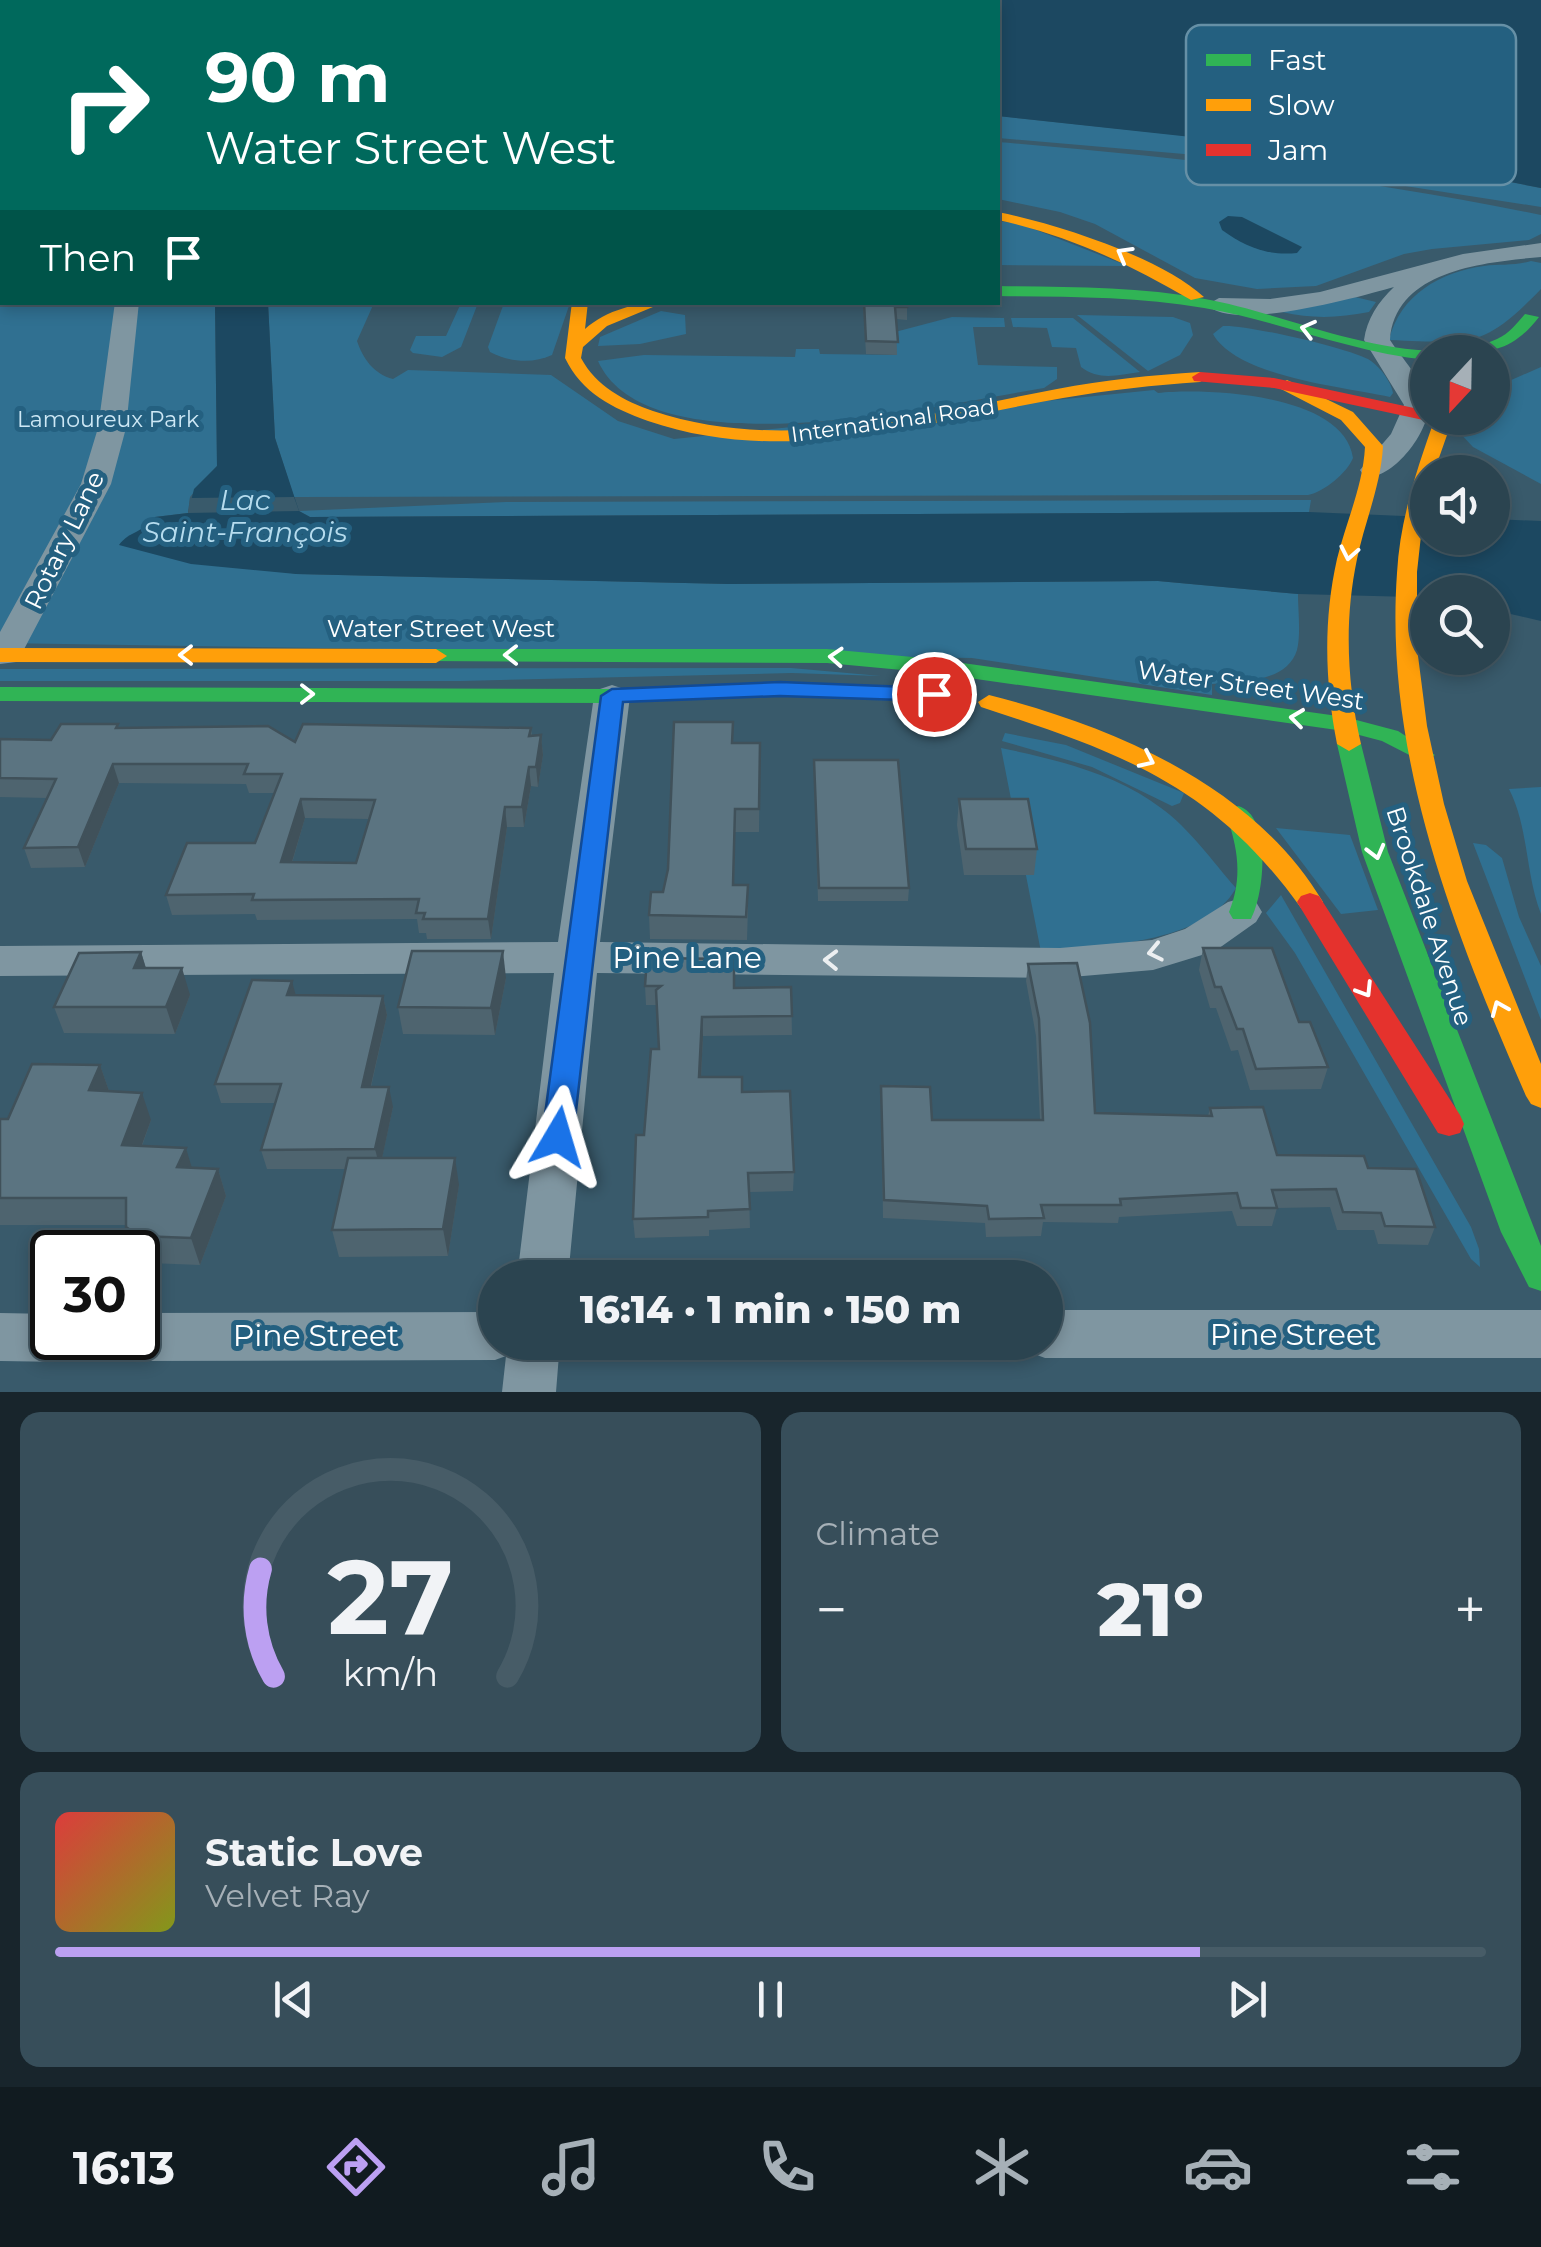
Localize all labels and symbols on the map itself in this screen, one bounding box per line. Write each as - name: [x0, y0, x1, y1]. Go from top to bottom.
- legend: [1186, 25, 1516, 185]
- text: Fast: [1268, 43, 1327, 77]
- text: Slow: [1268, 88, 1335, 122]
- text: Jam: [1267, 133, 1328, 167]
- one-way arrow: [1116, 247, 1134, 266]
- one-way arrow: [1300, 319, 1317, 340]
- north arrow: [1410, 335, 1510, 435]
- street label: International Road: [789, 393, 997, 448]
- park label: Lamoureux Park: [17, 406, 200, 433]
- street label: Rotary Lane: [18, 466, 110, 614]
- water label: Lac Saint-François: [143, 483, 348, 549]
- one-way arrow: [1339, 544, 1360, 561]
- street label: Water Street West: [327, 613, 555, 643]
- one-way arrow: [178, 644, 194, 666]
- one-way arrow: [503, 644, 518, 666]
- one-way arrow: [828, 647, 844, 669]
- pin: [892, 652, 977, 737]
- street label: Water Street West: [1136, 654, 1366, 716]
- one-way arrow: [300, 683, 316, 705]
- one-way arrow: [1289, 708, 1306, 729]
- one-way arrow: [1136, 747, 1154, 767]
- street label: Brookdale Avenue: [1380, 803, 1480, 1029]
- one-way arrow: [1364, 843, 1385, 860]
- street label: Pine Lane: [612, 939, 762, 976]
- one-way arrow: [1147, 941, 1164, 962]
- one-way arrow: [822, 949, 838, 971]
- one-way arrow: [1352, 980, 1371, 998]
- one-way arrow: [1491, 1000, 1511, 1018]
- position arrow: [506, 1085, 610, 1189]
- speed limit sign: 30: [30, 1230, 160, 1360]
- street label: Pine Street: [1210, 1316, 1376, 1353]
- street label: Pine Street: [233, 1317, 399, 1354]

